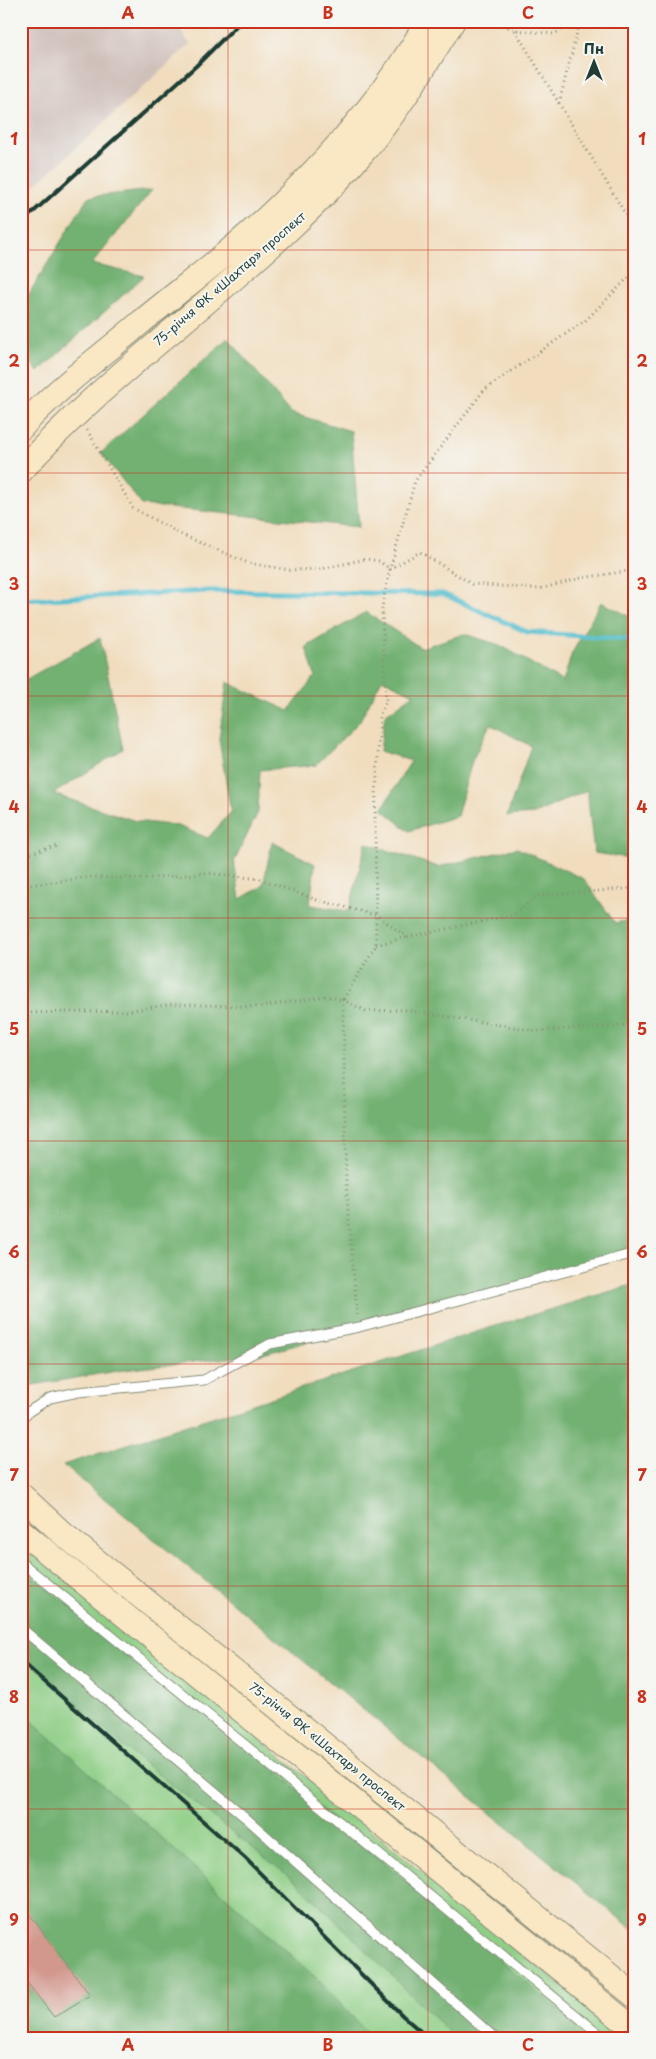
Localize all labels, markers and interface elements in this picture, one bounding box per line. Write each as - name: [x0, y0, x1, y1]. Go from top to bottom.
- text: A: [122, 0, 135, 24]
- text: B: [323, 0, 334, 24]
- text: C: [522, 0, 534, 24]
- north arrow: [568, 38, 618, 88]
- text: Пн: [584, 38, 604, 59]
- text: 1: [10, 126, 18, 150]
- text: 1: [638, 126, 646, 150]
- street label: 75-річчя ФК «Шахтар» проспект: [149, 207, 309, 349]
- text: 2: [8, 348, 20, 372]
- text: 2: [636, 348, 648, 372]
- text: 3: [9, 571, 19, 595]
- text: 3: [637, 571, 647, 595]
- text: 4: [9, 794, 20, 818]
- text: 4: [637, 794, 648, 818]
- text: 5: [9, 1016, 19, 1040]
- text: 5: [637, 1016, 647, 1040]
- text: 6: [8, 1239, 20, 1263]
- text: 6: [636, 1239, 648, 1263]
- text: 7: [9, 1462, 19, 1486]
- text: 7: [637, 1462, 647, 1486]
- street label: 75-річчя ФК «Шахтар» проспект: [246, 1677, 410, 1815]
- text: 8: [9, 1684, 19, 1708]
- text: 8: [637, 1684, 647, 1708]
- text: 9: [9, 1907, 19, 1931]
- text: 9: [637, 1907, 647, 1931]
- text: A: [122, 2032, 135, 2056]
- text: B: [323, 2032, 334, 2056]
- text: C: [522, 2032, 534, 2056]

